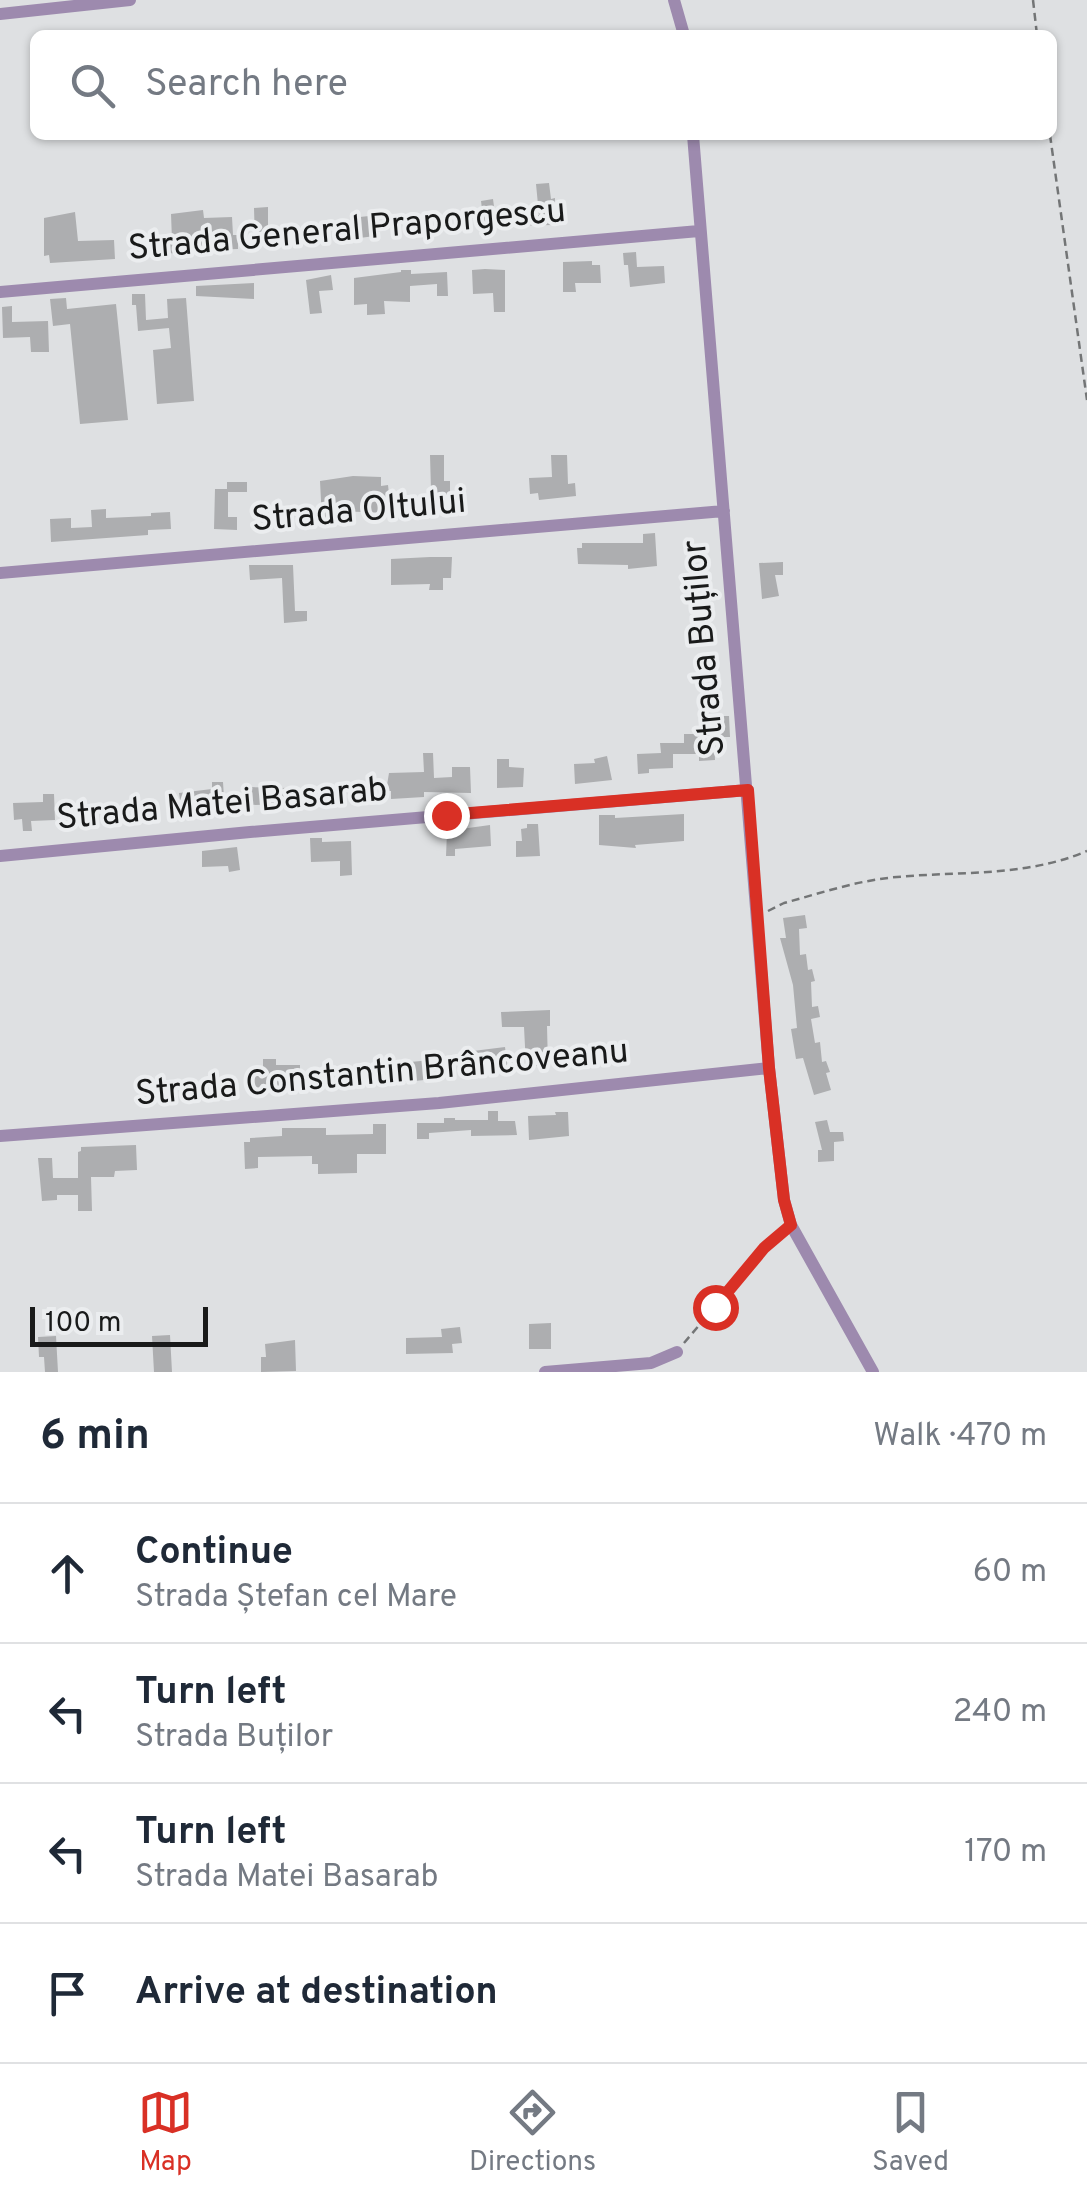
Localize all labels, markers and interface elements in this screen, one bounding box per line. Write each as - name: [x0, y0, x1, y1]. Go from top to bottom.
- search box: [30, 30, 1057, 140]
- icon: search: [65, 58, 120, 113]
- text: Search here: [145, 61, 348, 110]
- street label: Strada General Praporgescu: [126, 190, 568, 272]
- street label: Strada Oltului: [250, 481, 468, 543]
- street label: Strada Buților: [674, 538, 736, 758]
- street label: Strada Matei Basarab: [55, 769, 389, 841]
- route end: [424, 793, 470, 839]
- street label: Strada Constantin Brâncoveanu: [133, 1031, 631, 1117]
- route start: [693, 1285, 739, 1331]
- scale bar: [30, 1302, 208, 1346]
- text: 100 m: [45, 1306, 121, 1342]
- text: 6 min: [40, 1411, 150, 1464]
- text: Walk · 470 m: [873, 1417, 1047, 1457]
- text: Continue: [135, 1529, 293, 1578]
- icon: ahead: [40, 1546, 95, 1601]
- text: 60 m: [973, 1553, 1047, 1593]
- text: Strada Ștefan cel Mare: [135, 1578, 457, 1618]
- text: Turn left: [135, 1669, 287, 1718]
- icon: left: [40, 1686, 95, 1741]
- text: 240 m: [953, 1693, 1047, 1733]
- text: Strada Buților: [135, 1718, 333, 1758]
- text: Turn left: [135, 1809, 287, 1858]
- icon: left: [40, 1826, 95, 1881]
- text: 170 m: [964, 1833, 1047, 1873]
- text: Strada Matei Basarab: [135, 1858, 439, 1898]
- icon: arrive: [40, 1966, 95, 2021]
- text: Arrive at destination: [135, 1969, 498, 2018]
- tab: Map: [138, 2085, 193, 2181]
- tab: Directions: [469, 2085, 596, 2181]
- tab: Saved: [872, 2085, 949, 2181]

